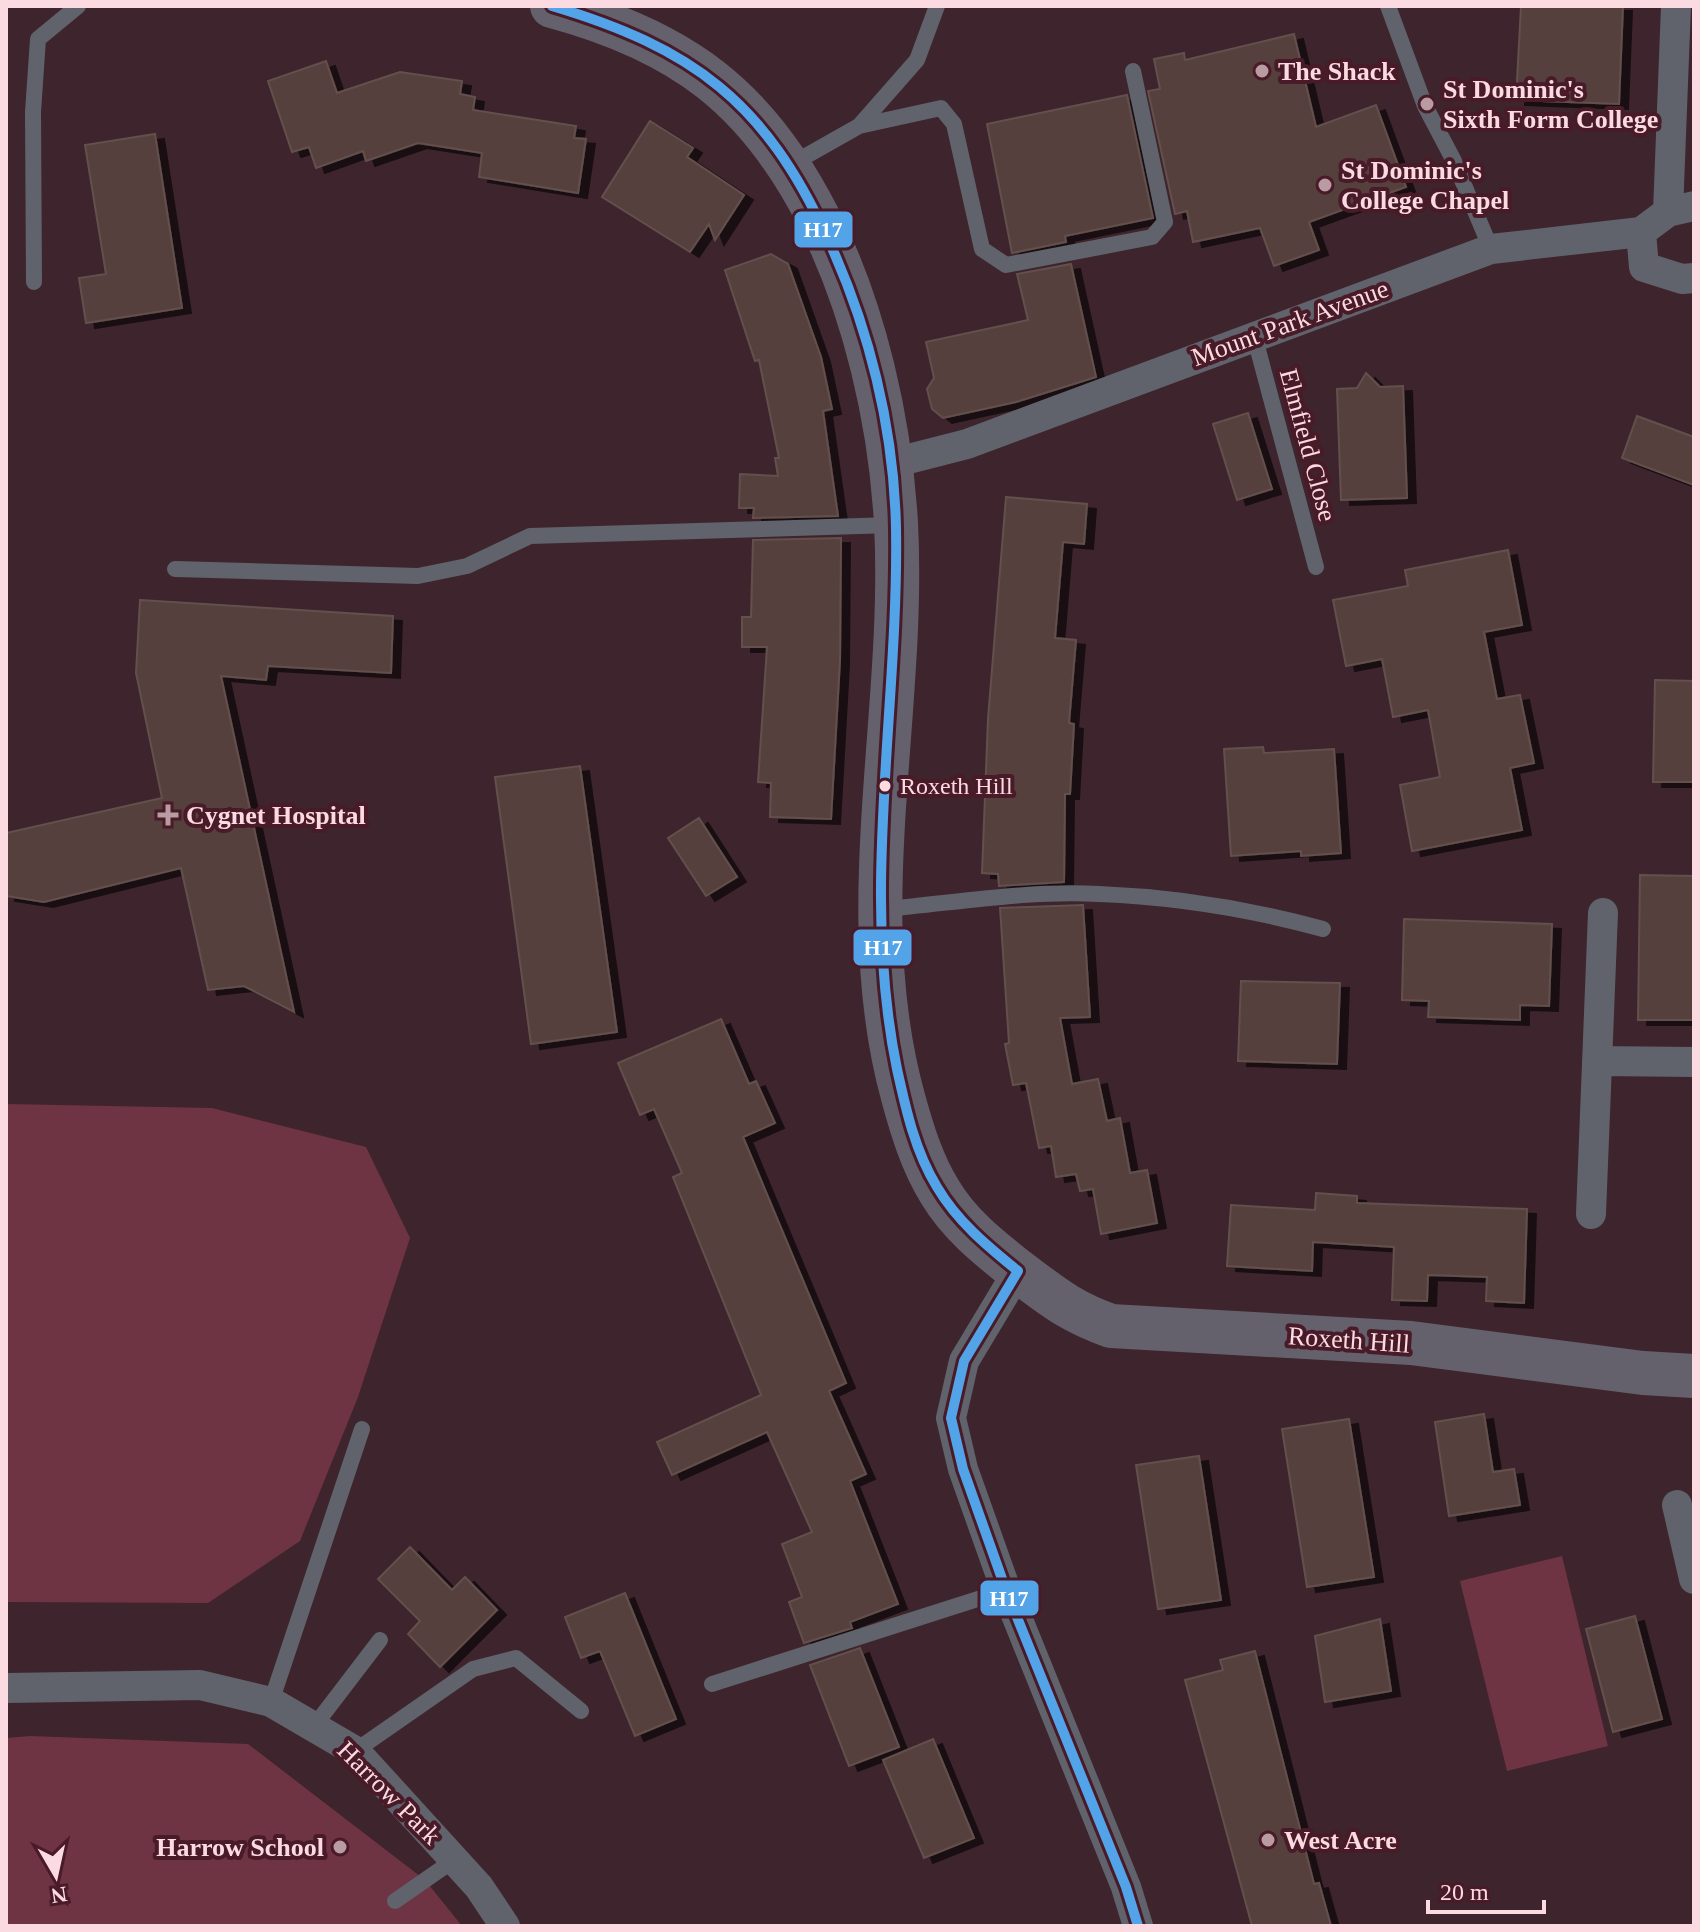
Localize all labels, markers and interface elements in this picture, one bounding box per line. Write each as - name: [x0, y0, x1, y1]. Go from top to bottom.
- place label: The Shack: [1278, 57, 1396, 86]
- marker: The Shack: [1253, 62, 1271, 80]
- place label: St Dominic's Sixth Form College: [1443, 75, 1658, 134]
- marker: St Dominic's Sixth Form College: [1418, 95, 1436, 113]
- place label: St Dominic's College Chapel: [1341, 156, 1509, 215]
- marker: St Dominic's College Chapel: [1316, 176, 1334, 194]
- line badge: H17: [793, 210, 854, 249]
- text: H17: [803, 217, 843, 242]
- street label: Mount Park Avenue: [1188, 274, 1392, 372]
- street label: Elmfield Close: [1274, 366, 1342, 524]
- place label: Roxeth Hill: [900, 773, 1013, 799]
- marker: Roxeth Hill: [877, 778, 893, 794]
- place label: Cygnet Hospital: [186, 801, 366, 830]
- marker: Cygnet Hospital: [157, 804, 179, 826]
- line badge: H17: [852, 928, 913, 967]
- text: H17: [863, 935, 903, 960]
- street label: Roxeth Hill: [1287, 1321, 1411, 1359]
- line badge: H17: [979, 1579, 1040, 1617]
- text: H17: [989, 1586, 1029, 1611]
- street label: Harrow Park: [332, 1736, 446, 1850]
- place label: West Acre: [1284, 1826, 1397, 1855]
- marker: West Acre: [1259, 1831, 1277, 1849]
- place label: Harrow School: [156, 1833, 324, 1862]
- north arrow: [16, 1836, 96, 1916]
- marker: Harrow School: [331, 1838, 349, 1856]
- scale bar: [1428, 1864, 1544, 1914]
- text: 20 m: [1440, 1879, 1489, 1905]
- text: N: [49, 1882, 69, 1909]

